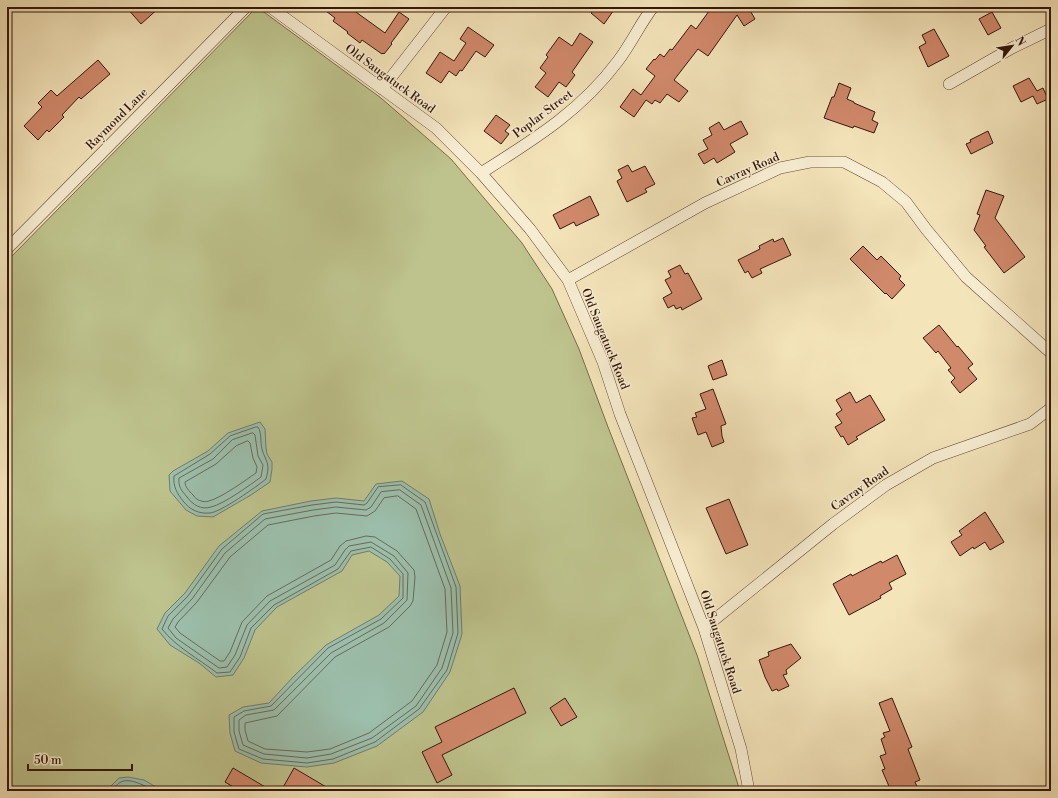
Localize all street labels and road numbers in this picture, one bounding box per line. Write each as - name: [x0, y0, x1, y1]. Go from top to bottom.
- street label: Old Saugatuck Road: [342, 41, 438, 117]
- street label: Raymond Lane: [83, 85, 151, 153]
- street label: Poplar Street: [510, 86, 576, 141]
- street label: Cavray Road: [714, 149, 782, 191]
- street label: Old Saugatuck Road: [578, 286, 632, 392]
- street label: Cavray Road: [828, 463, 892, 514]
- street label: Old Saugatuck Road: [696, 588, 744, 696]

